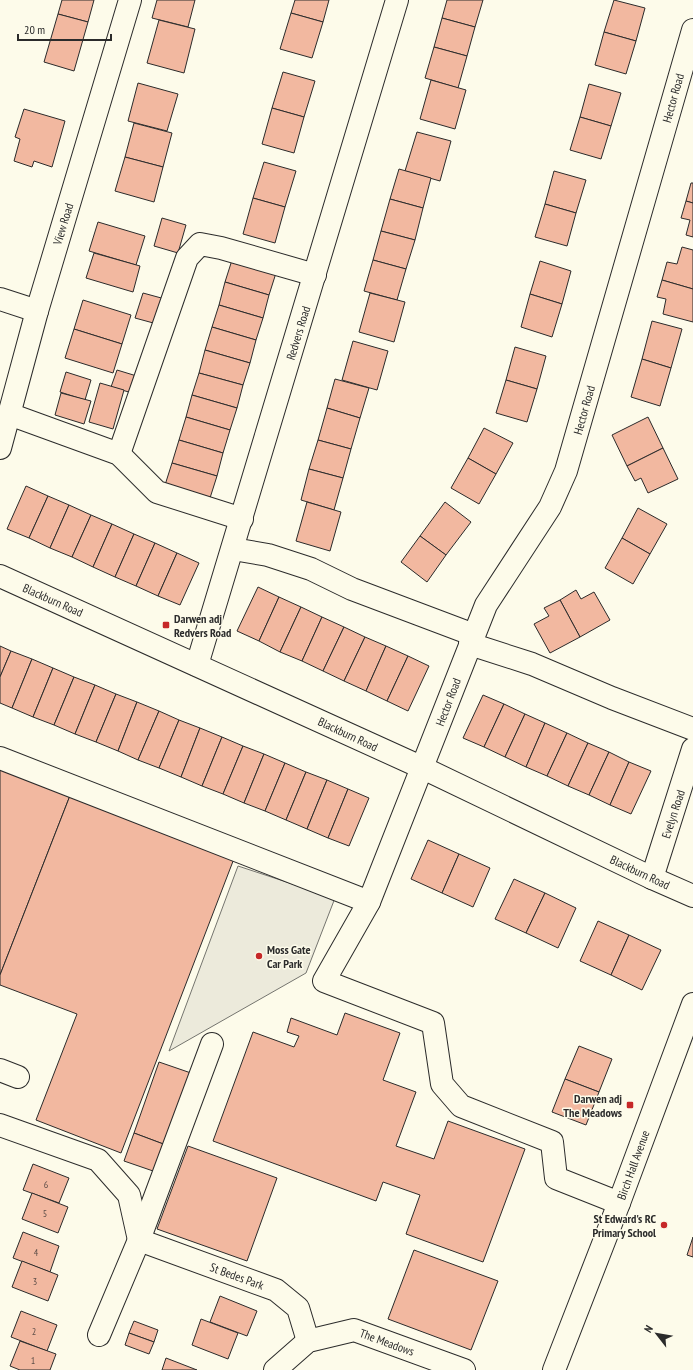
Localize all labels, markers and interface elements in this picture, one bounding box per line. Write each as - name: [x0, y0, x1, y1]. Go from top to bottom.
- scale bar: [18, 16, 111, 42]
- text: 20 m: [24, 22, 45, 37]
- street label: Hector Road: [659, 72, 687, 124]
- street label: View Road: [49, 201, 76, 248]
- street label: Redvers Road: [283, 304, 313, 362]
- street label: Hector Road: [570, 384, 598, 436]
- street label: Blackburn Road: [21, 580, 85, 620]
- place label: Darwen adj Redvers Road: [174, 611, 231, 640]
- marker: Darwen adj Redvers Road: [161, 620, 171, 630]
- street label: Hector Road: [432, 676, 464, 728]
- street label: Blackburn Road: [316, 714, 380, 754]
- street label: Evelyn Road: [658, 788, 688, 840]
- street label: Blackburn Road: [608, 852, 672, 892]
- place label: Moss Gate Car Park: [267, 942, 311, 971]
- marker: Moss Gate Car Park: [254, 951, 264, 961]
- place label: Darwen adj The Meadows: [563, 1091, 622, 1120]
- marker: Darwen adj The Meadows: [625, 1100, 635, 1110]
- street label: Birch Hall Avenue: [613, 1128, 653, 1202]
- house number: 6: [44, 1178, 49, 1191]
- house number: 5: [43, 1207, 47, 1220]
- place label: St Edward's RC Primary School: [593, 1211, 657, 1240]
- marker: St Edward's RC Primary School: [659, 1220, 669, 1230]
- house number: 4: [34, 1246, 39, 1259]
- street label: St Bedes Park: [208, 1259, 266, 1293]
- house number: 3: [33, 1275, 37, 1288]
- north arrow: [637, 1314, 677, 1354]
- text: N: [641, 1323, 656, 1335]
- house number: 2: [32, 1325, 36, 1338]
- street label: The Meadows: [358, 1325, 416, 1359]
- house number: 1: [31, 1354, 35, 1367]

